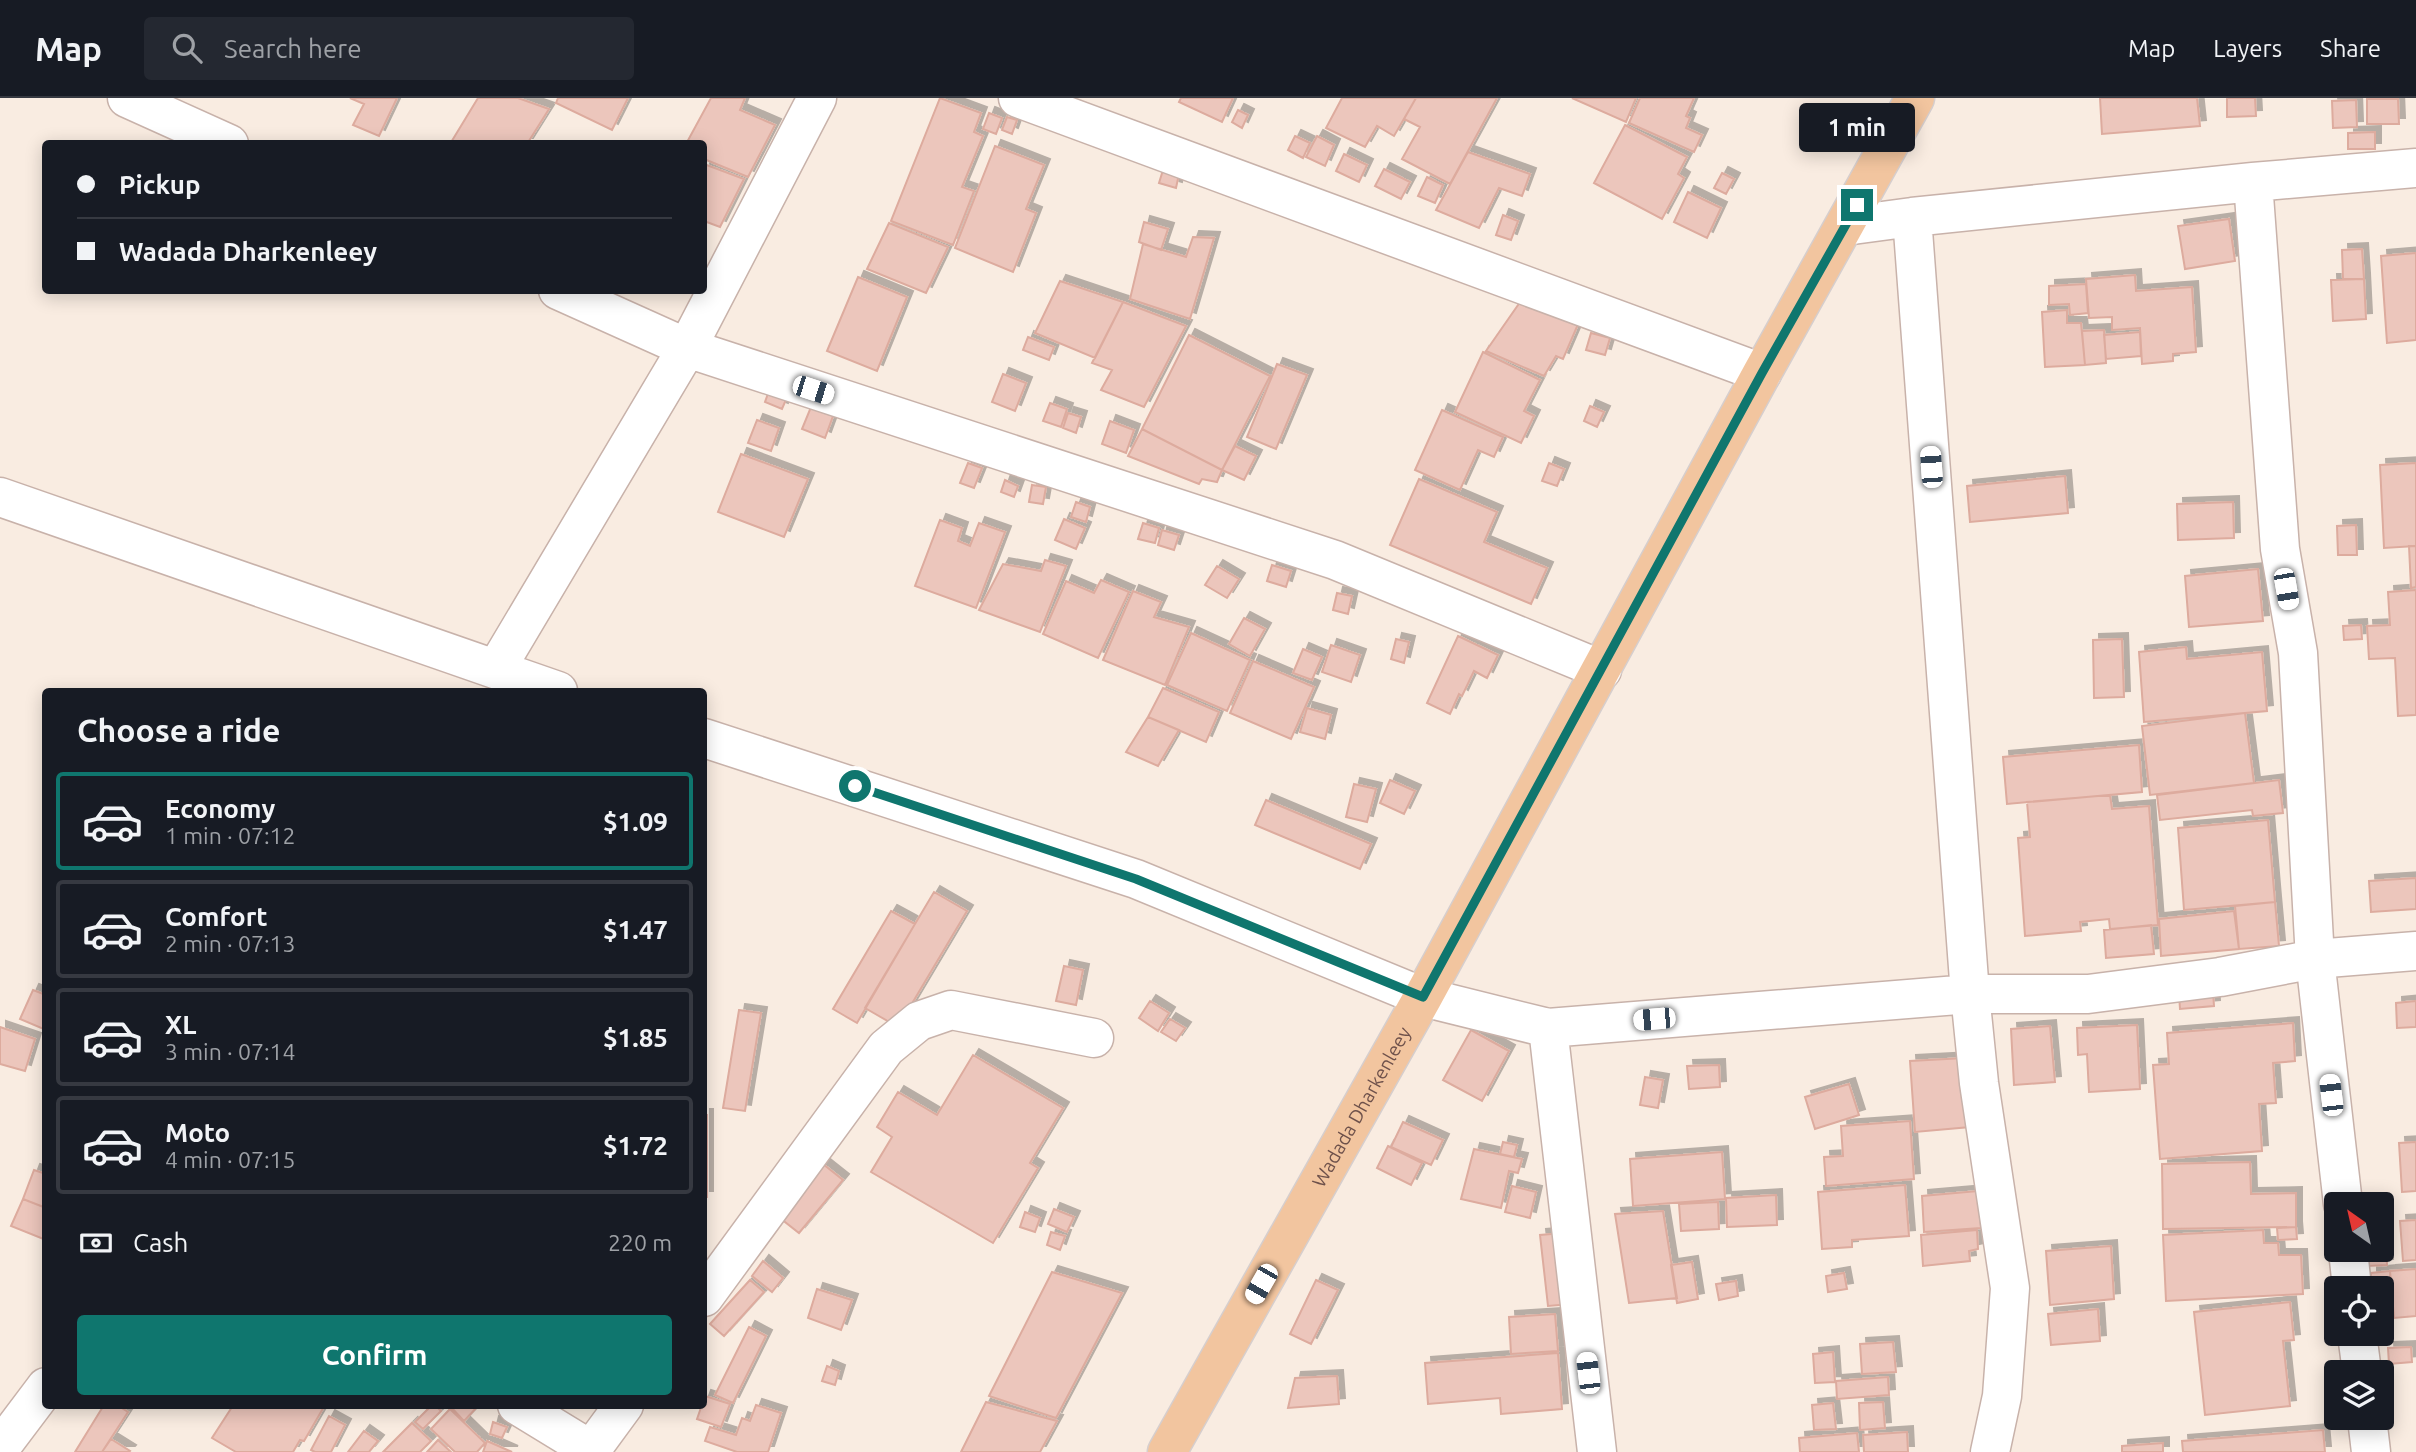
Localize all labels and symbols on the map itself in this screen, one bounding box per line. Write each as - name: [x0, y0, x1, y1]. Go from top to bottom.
- callout: 1 min: [1799, 104, 1915, 153]
- route end: [1841, 189, 1873, 221]
- car: [790, 374, 837, 406]
- car: [1920, 445, 1943, 489]
- car: [2273, 566, 2300, 612]
- route start: [839, 770, 871, 802]
- car: [1633, 1007, 1676, 1031]
- street label: Wadada Dharkenleey: [1307, 1023, 1415, 1191]
- car: [2319, 1073, 2344, 1117]
- north arrow: [2324, 1192, 2394, 1262]
- car: [1242, 1261, 1281, 1307]
- car: [1576, 1351, 1601, 1395]

